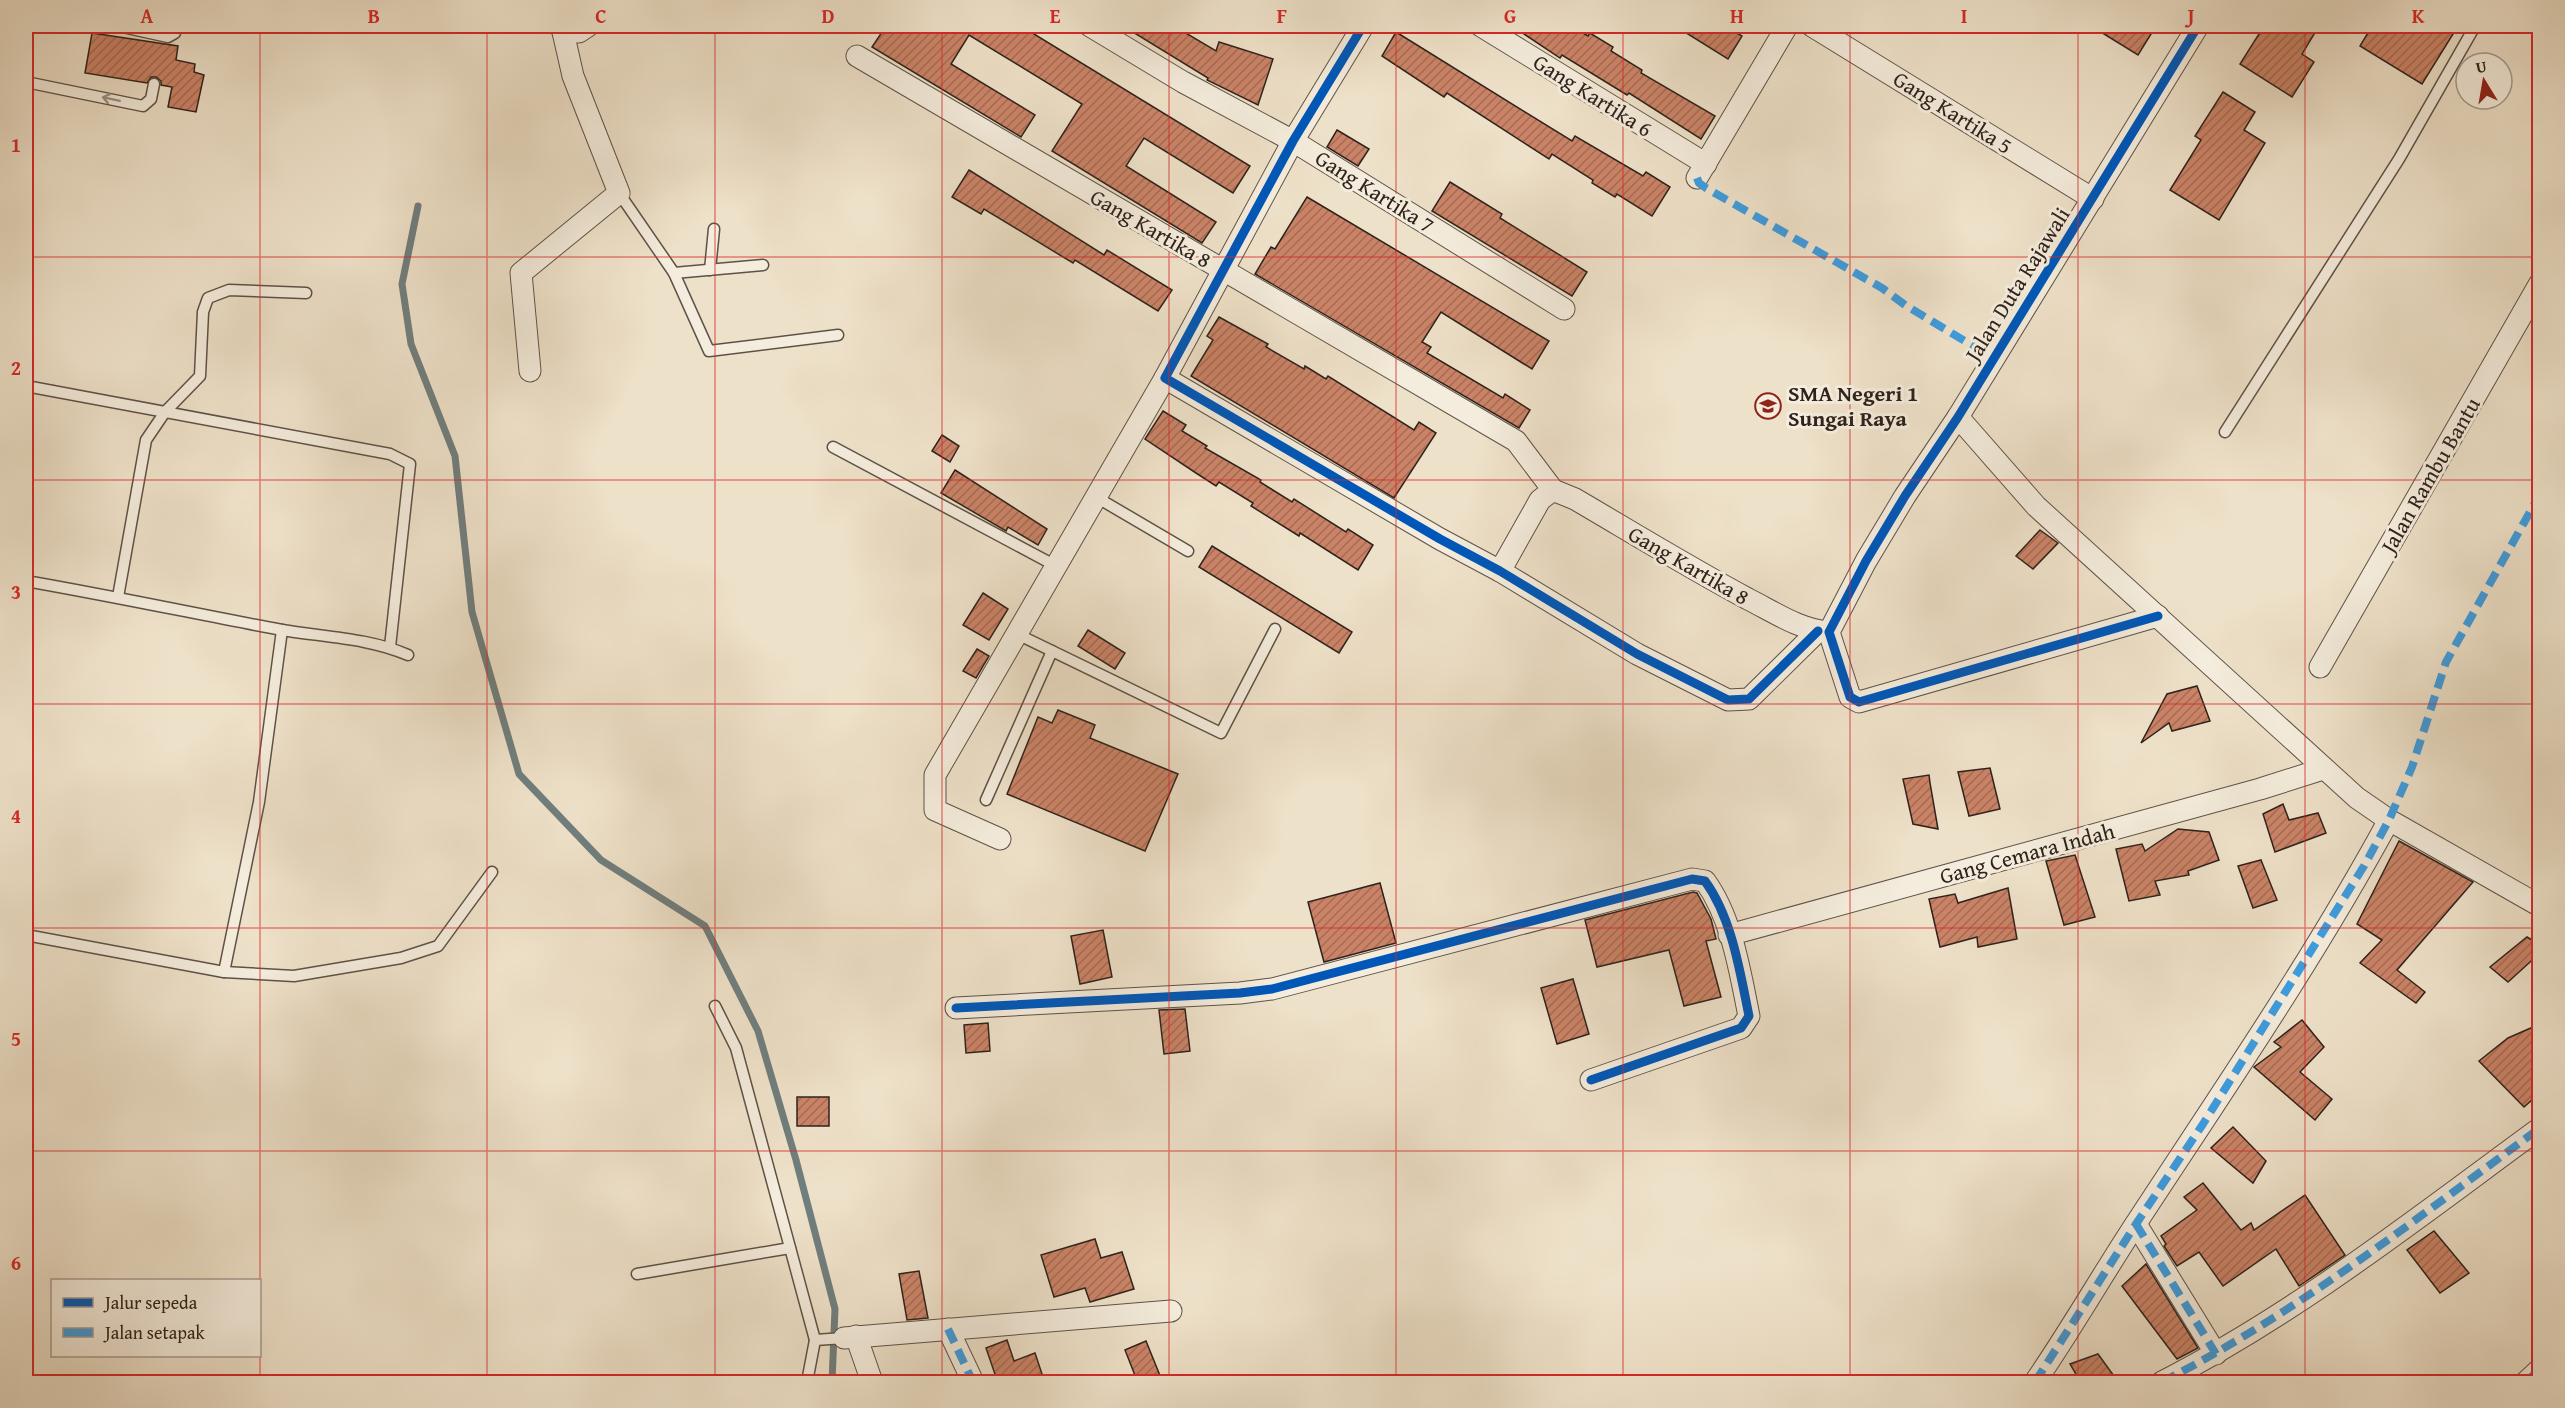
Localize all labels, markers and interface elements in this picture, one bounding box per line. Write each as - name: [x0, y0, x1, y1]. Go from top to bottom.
- text: A: [141, 1, 154, 30]
- text: B: [368, 1, 380, 30]
- text: C: [595, 1, 607, 30]
- text: D: [821, 1, 835, 30]
- text: E: [1050, 1, 1061, 30]
- text: F: [1277, 1, 1287, 30]
- text: G: [1504, 1, 1516, 30]
- text: H: [1730, 1, 1744, 30]
- text: I: [1961, 1, 1967, 30]
- text: J: [2185, 1, 2195, 30]
- text: K: [2412, 1, 2425, 30]
- street label: Gang Kartika 6: [1527, 46, 1659, 144]
- north arrow: [2454, 51, 2514, 111]
- text: U: [2474, 53, 2489, 79]
- street label: Gang Kartika 5: [1887, 63, 2019, 161]
- one-way arrow: [101, 93, 121, 104]
- text: 1: [11, 130, 21, 159]
- street label: Gang Kartika 7: [1309, 142, 1441, 240]
- street label: Gang Kartika 8: [1085, 180, 1217, 276]
- street label: Jalan Duta Rajawali: [1955, 201, 2077, 370]
- text: 2: [11, 353, 21, 382]
- place label: SMA Negeri 1 Sungai Raya: [1788, 377, 1918, 434]
- school or university icon: SMA Negeri 1 Sungai Raya: [1753, 391, 1783, 421]
- street label: Jalan Rambu Bantu: [2371, 391, 2488, 561]
- street label: Gang Kartika 8: [1623, 517, 1755, 613]
- text: 3: [11, 577, 21, 606]
- text: 4: [11, 801, 21, 830]
- street label: Gang Cemara Indah: [1936, 814, 2119, 892]
- text: 5: [11, 1024, 21, 1053]
- text: 6: [11, 1248, 21, 1277]
- legend: [51, 1279, 261, 1357]
- text: Jalur sepeda: [103, 1289, 198, 1316]
- text: Jalan setapak: [103, 1319, 205, 1346]

